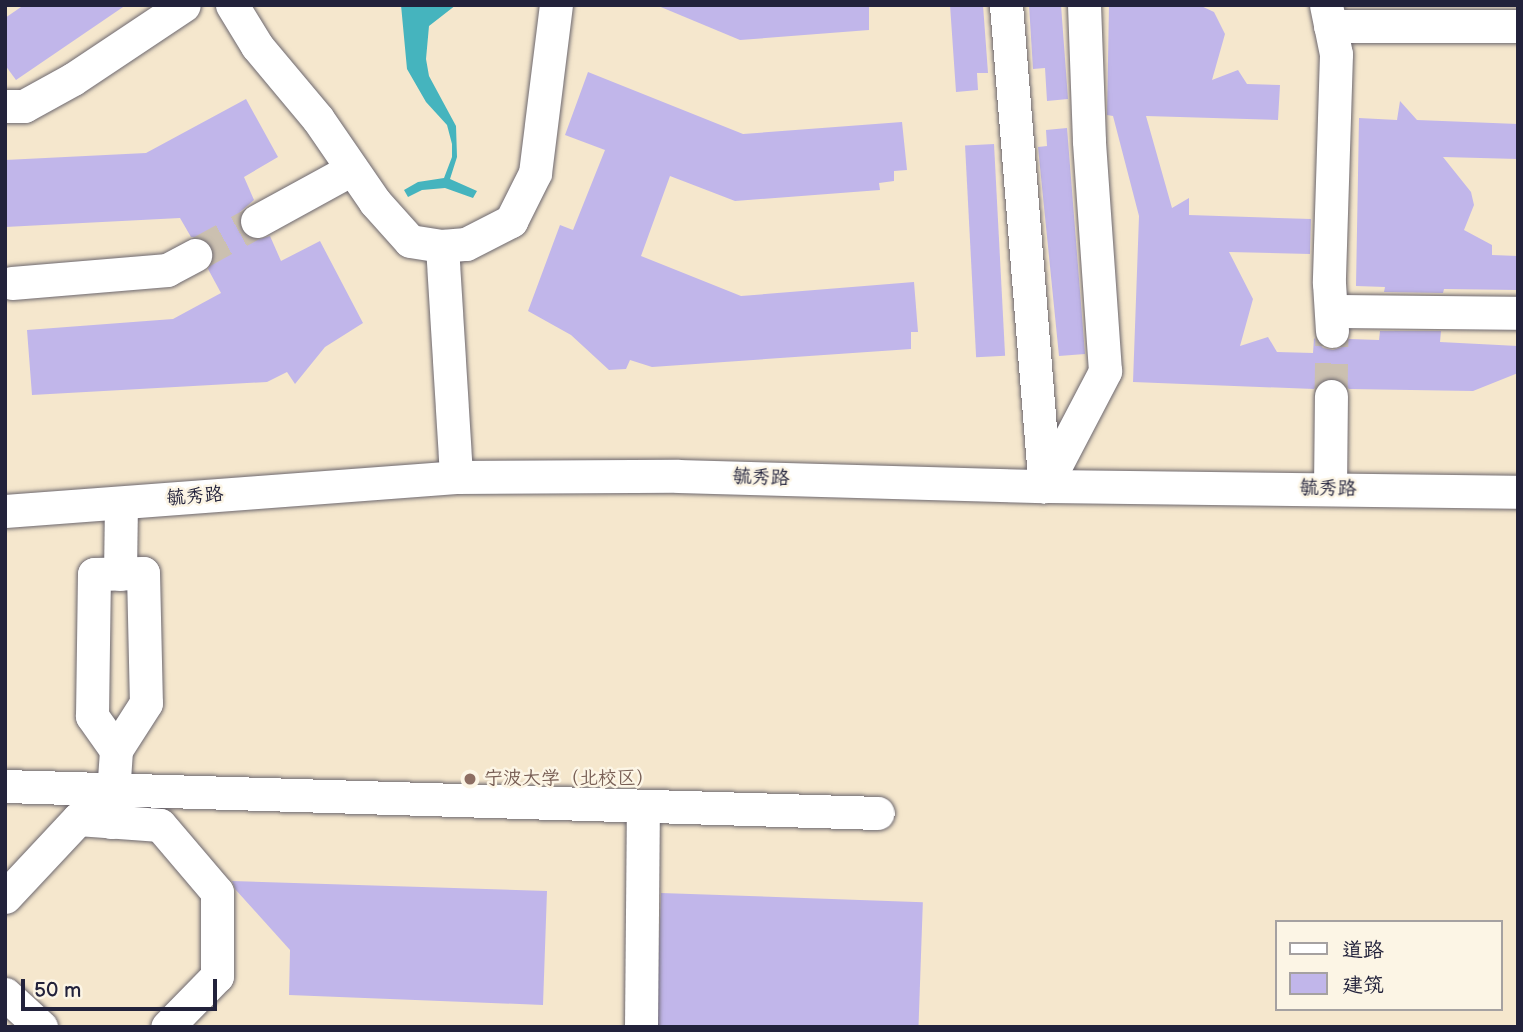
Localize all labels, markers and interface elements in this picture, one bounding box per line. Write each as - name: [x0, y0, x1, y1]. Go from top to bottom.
- street label: 毓秀路: [732, 466, 790, 490]
- street label: 毓秀路: [1299, 477, 1357, 501]
- street label: 毓秀路: [166, 483, 224, 511]
- place label: 宁波大学（北校区）: [484, 768, 655, 790]
- marker: 宁波大学（北校区）: [462, 771, 478, 787]
- legend: [1274, 920, 1502, 1011]
- text: 道路: [1342, 938, 1384, 963]
- scale bar: [24, 965, 220, 1009]
- text: 建筑: [1342, 973, 1384, 998]
- text: 50 m: [34, 978, 81, 1003]

